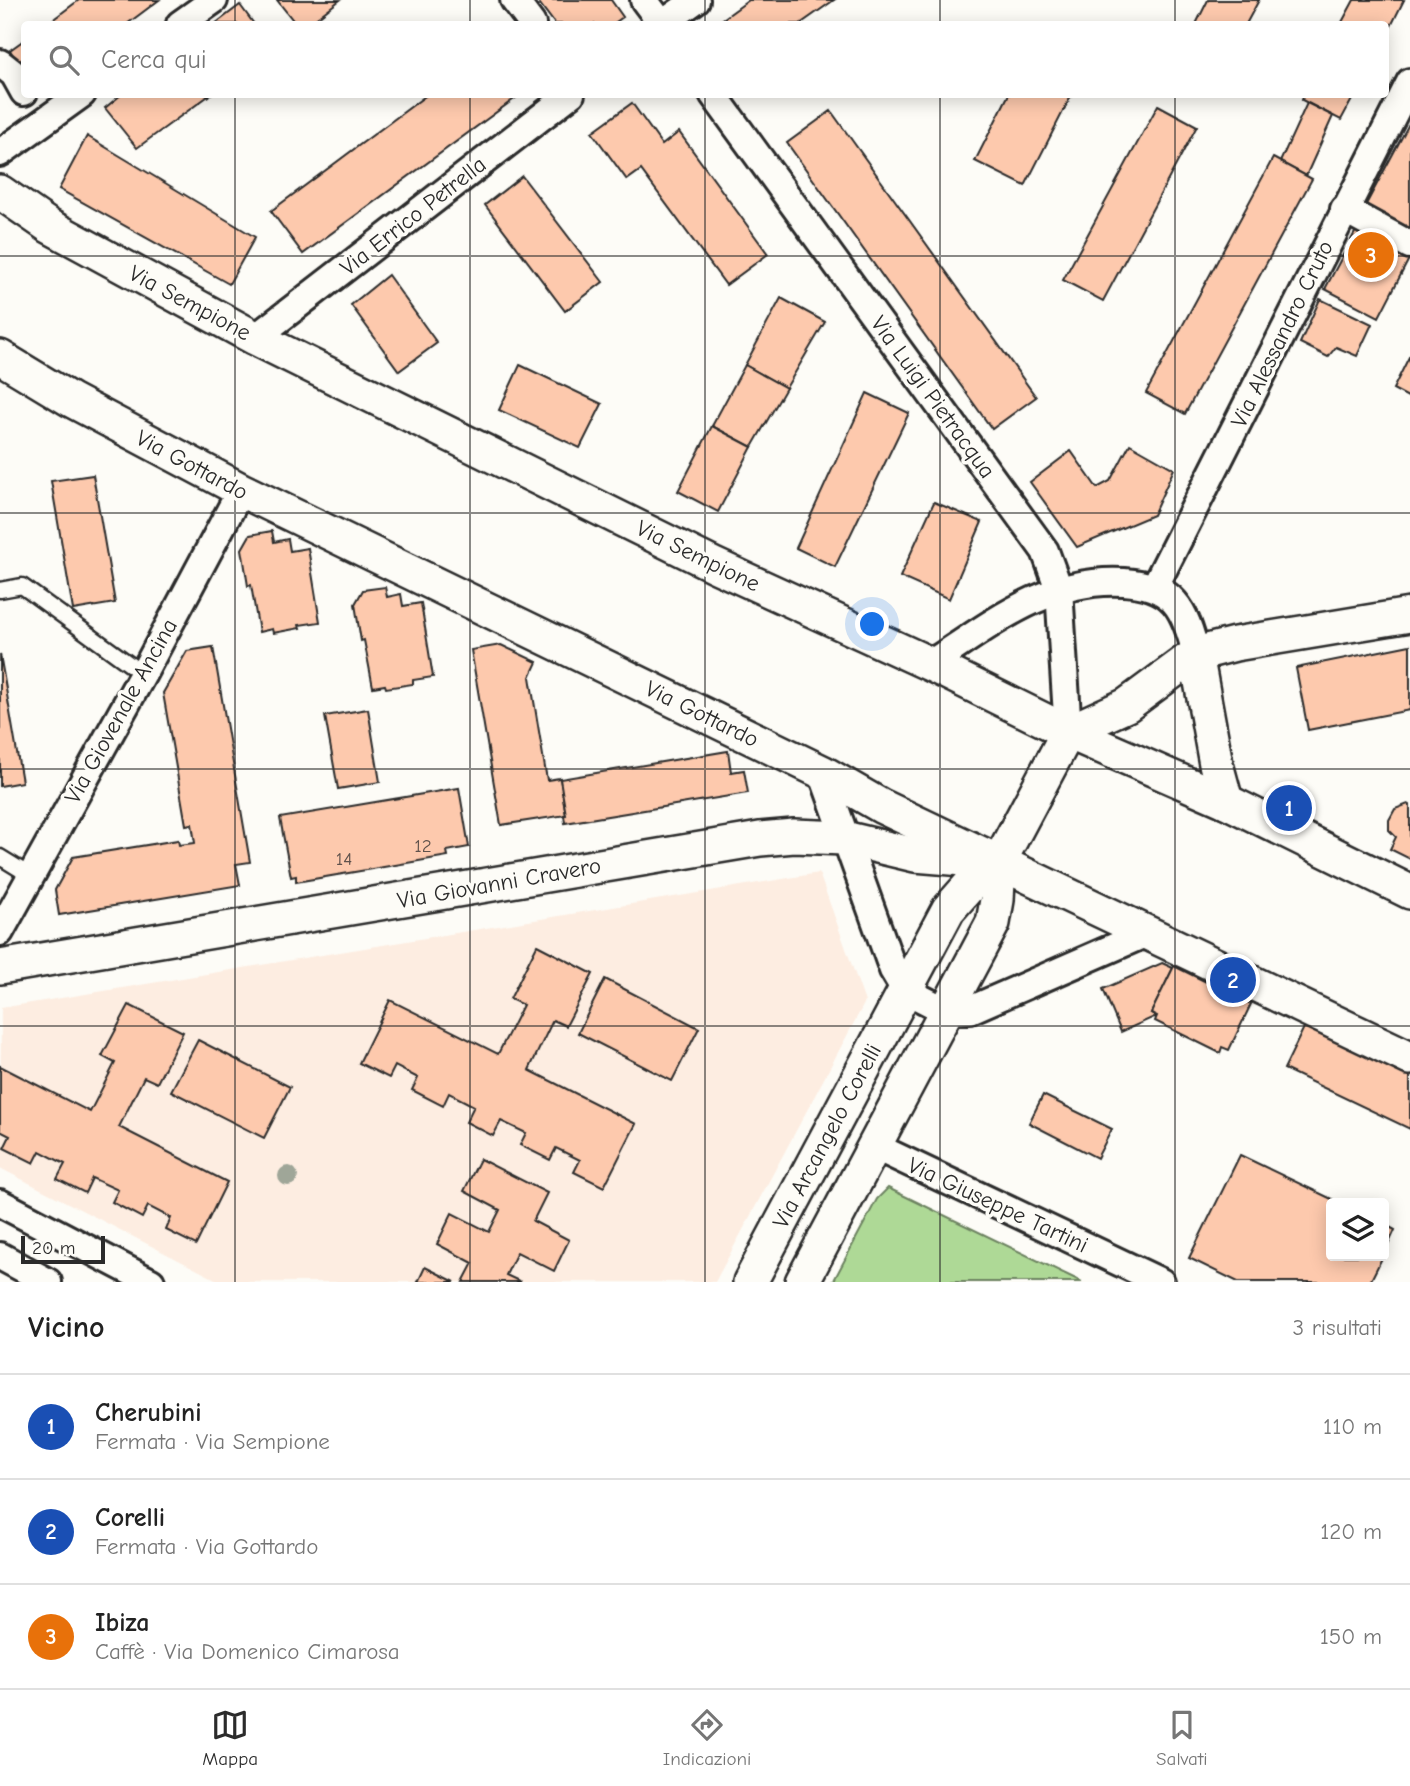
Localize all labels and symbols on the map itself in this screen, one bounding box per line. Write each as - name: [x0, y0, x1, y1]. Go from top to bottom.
- street label: Via Errico Petrella: [335, 151, 491, 281]
- pin: 3: [1348, 229, 1394, 281]
- street label: Via Alessandro Cruto: [1225, 236, 1339, 432]
- street label: Via Sempione: [124, 260, 256, 346]
- street label: Via Luigi Pietracqua: [865, 311, 1001, 483]
- street label: Via Gottardo: [131, 424, 253, 506]
- street label: Via Sempione: [632, 514, 764, 598]
- your location: [855, 607, 889, 641]
- street label: Via Giovenale Ancina: [59, 614, 183, 808]
- street label: Via Gottardo: [641, 675, 763, 753]
- pin: 1: [1266, 782, 1312, 834]
- house number: 12: [414, 835, 432, 857]
- house number: 14: [336, 848, 352, 870]
- street label: Via Giovanni Cravero: [395, 852, 603, 914]
- pin: 2: [1210, 954, 1256, 1006]
- street label: Via Arcangelo Corelli: [767, 1039, 887, 1233]
- street label: Via Giuseppe Tartini: [904, 1151, 1092, 1259]
- scale bar: [21, 1233, 105, 1265]

